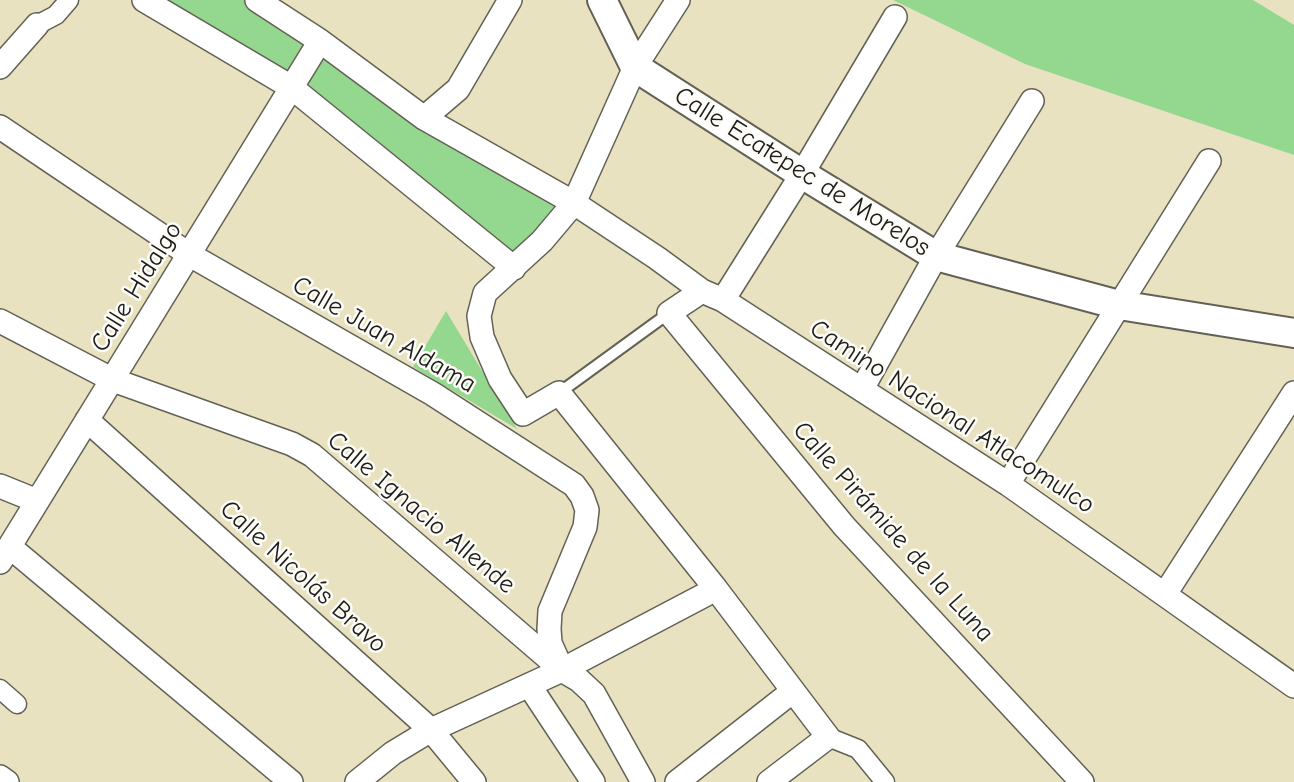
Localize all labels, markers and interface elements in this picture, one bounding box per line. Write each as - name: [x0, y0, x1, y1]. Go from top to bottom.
- street label: Calle Ecatepec de Morelos: [668, 80, 936, 264]
- street label: Calle Hidalgo: [85, 216, 189, 358]
- street label: Calle Juan Aldama: [287, 270, 481, 400]
- street label: Camino Nacional Atlacomulco: [804, 313, 1100, 521]
- street label: Calle Pirámide de la Luna: [786, 415, 1000, 649]
- street label: Calle Ignacio Allende: [321, 425, 521, 601]
- street label: Calle Nicolás Bravo: [213, 494, 393, 660]

